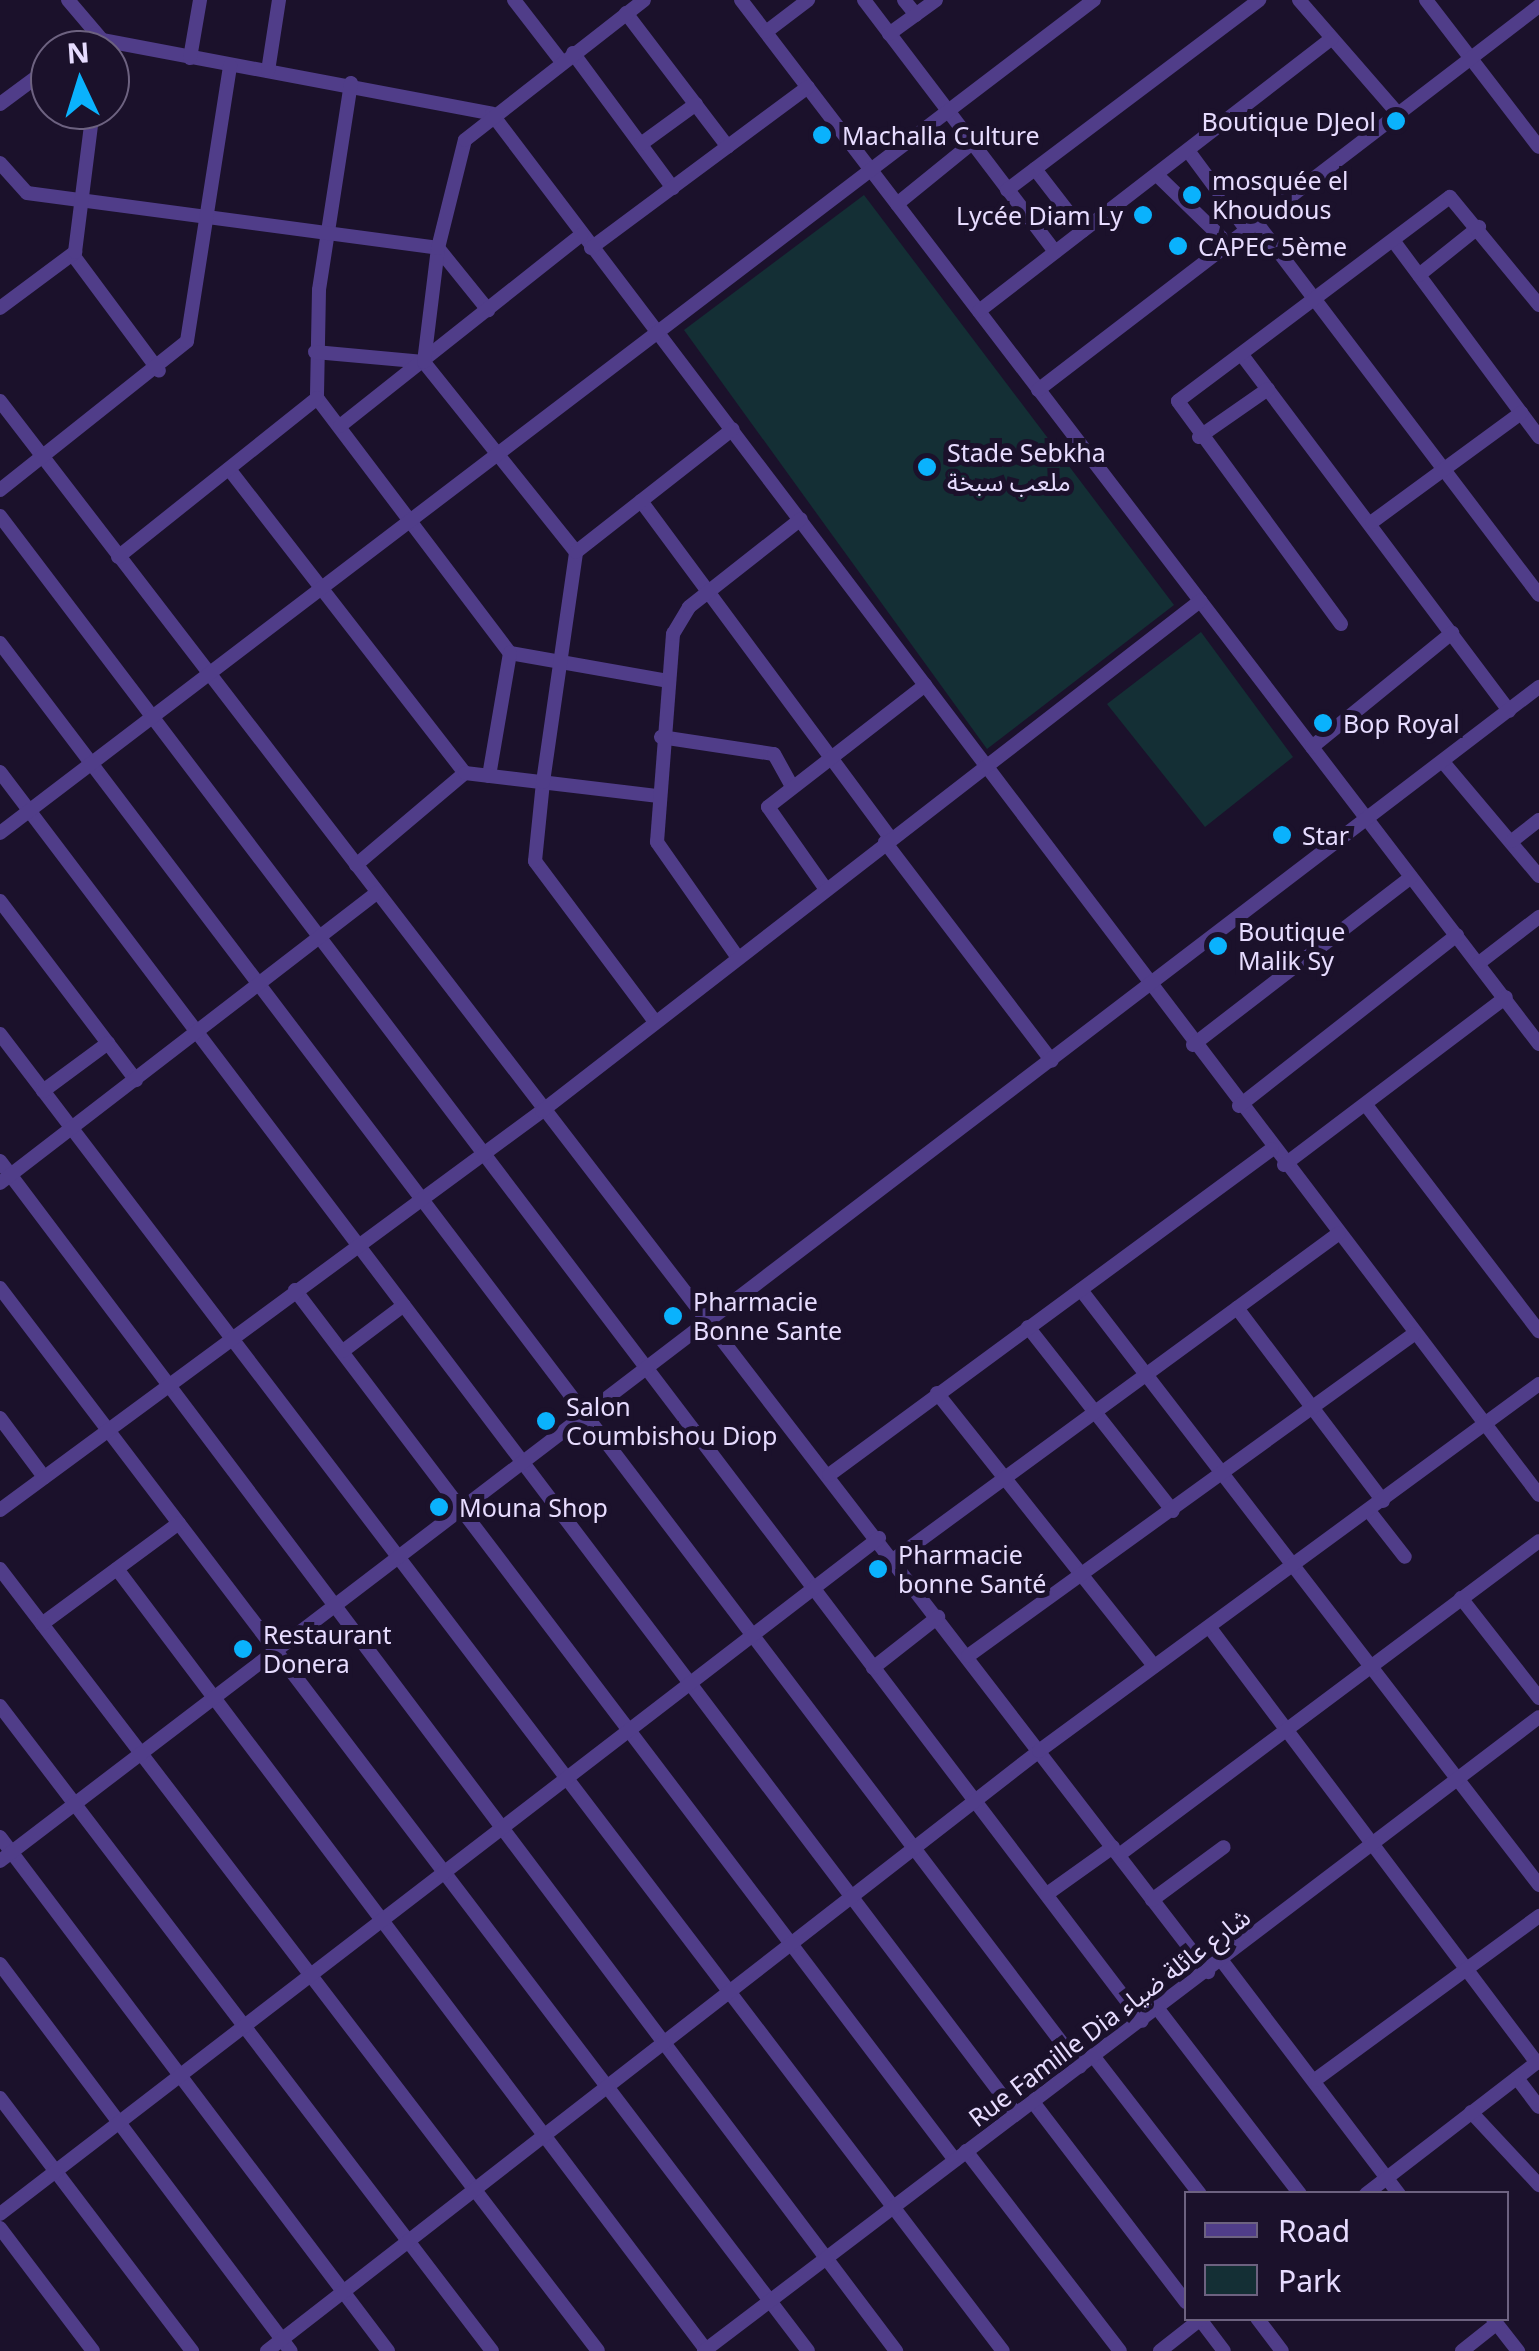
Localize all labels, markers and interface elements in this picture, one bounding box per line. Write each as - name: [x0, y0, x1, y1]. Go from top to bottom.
- north arrow: [30, 30, 130, 130]
- text: N: [65, 32, 91, 72]
- place label: Boutique DJeol: [1202, 106, 1376, 136]
- marker: Boutique DJeol: [1385, 110, 1407, 132]
- place label: Machalla Culture: [842, 120, 1040, 150]
- marker: Machalla Culture: [811, 124, 833, 146]
- place label: mosquée el Khoudous: [1212, 166, 1349, 225]
- marker: mosquée el Khoudous: [1181, 184, 1203, 206]
- place label: Lycée Diam Ly: [956, 200, 1123, 230]
- marker: Lycée Diam Ly: [1132, 204, 1154, 226]
- place label: CAPEC 5ème: [1198, 231, 1347, 261]
- marker: CAPEC 5ème: [1167, 235, 1189, 257]
- place label: Stade Sebkha ملعب سبخة: [947, 438, 1106, 497]
- marker: Stade Sebkha ملعب سبخة: [916, 456, 938, 478]
- place label: Bop Royal: [1343, 708, 1460, 738]
- marker: Bop Royal: [1312, 712, 1334, 734]
- place label: Star: [1302, 820, 1349, 850]
- marker: Star: [1271, 824, 1293, 846]
- place label: Boutique Malik Sy: [1238, 917, 1345, 976]
- marker: Boutique Malik Sy: [1207, 935, 1229, 957]
- place label: Pharmacie Bonne Sante: [693, 1287, 842, 1346]
- marker: Pharmacie Bonne Sante: [662, 1305, 684, 1327]
- place label: Salon Coumbishou Diop: [566, 1392, 777, 1451]
- marker: Salon Coumbishou Diop: [535, 1410, 557, 1432]
- place label: Mouna Shop: [459, 1492, 608, 1522]
- marker: Mouna Shop: [428, 1496, 450, 1518]
- place label: Pharmacie bonne Santé: [898, 1540, 1046, 1599]
- marker: Pharmacie bonne Santé: [867, 1558, 889, 1580]
- place label: Restaurant Donera: [263, 1620, 391, 1679]
- marker: Restaurant Donera: [232, 1638, 254, 1660]
- street label: Rue Famille Dia شارع عائلة ضياء: [962, 1901, 1256, 2133]
- legend: [1184, 2191, 1509, 2321]
- text: Road: [1278, 2210, 1350, 2251]
- text: Park: [1278, 2260, 1341, 2301]

